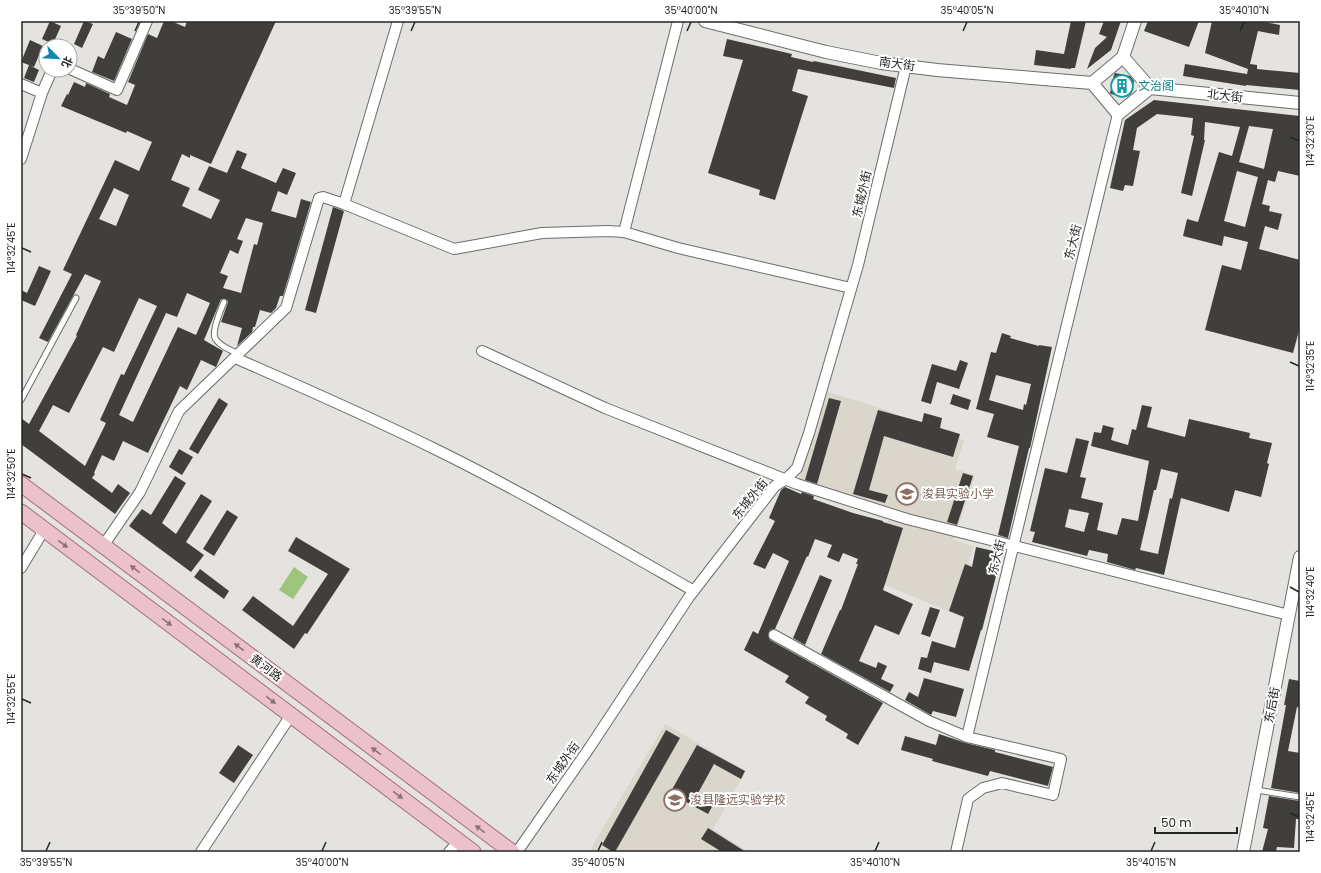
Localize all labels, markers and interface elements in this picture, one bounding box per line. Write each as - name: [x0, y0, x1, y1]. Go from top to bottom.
- text: 35°39'50"N: [113, 3, 165, 18]
- text: 35°39'55"N: [389, 3, 441, 18]
- text: 35°40'00"N: [665, 3, 717, 18]
- text: 35°40'05"N: [941, 3, 993, 18]
- text: 35°40'10"N: [1219, 3, 1269, 18]
- north arrow: [38, 38, 78, 78]
- street label: 南大街: [878, 53, 916, 74]
- text: 北: [58, 54, 77, 70]
- building icon: 文治阁: [1109, 73, 1135, 99]
- place label: 文治阁: [1138, 77, 1174, 94]
- street label: 北大街: [1206, 85, 1244, 106]
- text: 114°32'30"E: [1303, 116, 1318, 166]
- street label: 东城外街: [848, 169, 875, 219]
- street label: 东大街: [1060, 222, 1085, 261]
- text: 114°32'45"E: [4, 223, 19, 273]
- text: 114°32'35"E: [1303, 341, 1318, 391]
- text: 114°32'50"E: [4, 449, 19, 499]
- street label: 东城外街: [728, 475, 771, 523]
- school or university icon: 浚县实验小学: [894, 481, 920, 507]
- place label: 浚县实验小学: [922, 485, 994, 502]
- street label: 东大街: [984, 537, 1009, 576]
- one-way arrow: [58, 540, 69, 548]
- one-way arrow: [129, 565, 140, 574]
- text: 114°32'40"E: [1303, 567, 1318, 617]
- one-way arrow: [162, 618, 173, 626]
- one-way arrow: [233, 643, 244, 652]
- street label: 黄河路: [247, 650, 286, 685]
- text: 114°32'55"E: [4, 674, 19, 724]
- street label: 东后街: [1260, 686, 1283, 724]
- one-way arrow: [266, 696, 277, 705]
- street label: 东城外街: [542, 738, 583, 787]
- one-way arrow: [371, 746, 382, 755]
- school or university icon: 浚县隆远实验学校: [662, 787, 688, 813]
- one-way arrow: [392, 791, 403, 799]
- place label: 浚县隆远实验学校: [690, 791, 786, 808]
- text: 114°32'45"E: [1303, 792, 1318, 842]
- scale bar: [1155, 809, 1237, 835]
- text: 50 m: [1161, 814, 1192, 831]
- one-way arrow: [475, 824, 486, 833]
- text: 35°39'55"N: [20, 855, 72, 870]
- text: 35°40'00"N: [296, 855, 348, 870]
- text: 35°40'05"N: [572, 855, 624, 870]
- text: 35°40'10"N: [850, 855, 900, 870]
- text: 35°40'15"N: [1126, 855, 1176, 870]

